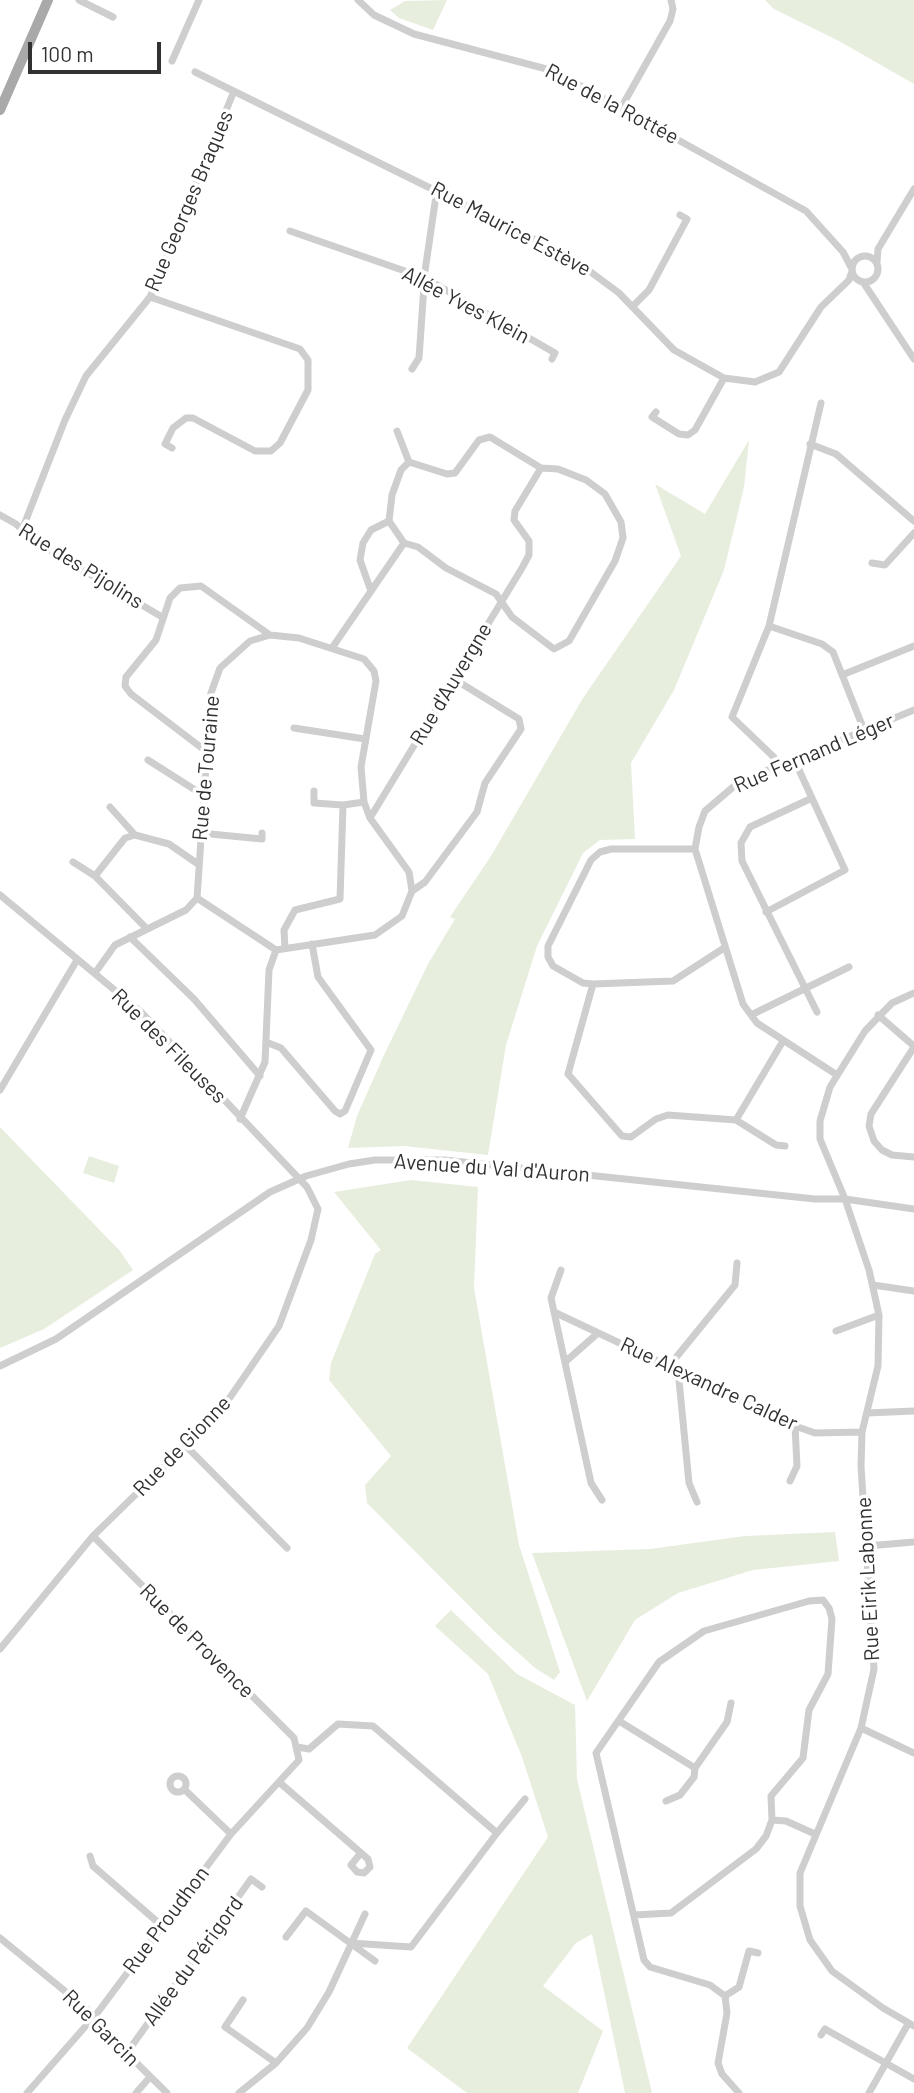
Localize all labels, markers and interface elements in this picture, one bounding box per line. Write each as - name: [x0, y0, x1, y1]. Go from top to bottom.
- scale bar: [32, 28, 164, 72]
- text: 100 m: [41, 41, 94, 66]
- street label: Rue de la Rottée: [541, 58, 683, 150]
- street label: Rue Georges Braques: [139, 107, 239, 295]
- street label: Rue Maurice Estève: [427, 176, 595, 282]
- street label: Allée Yves Klein: [398, 261, 534, 349]
- street label: Rue des Pijolins: [14, 518, 148, 614]
- street label: Rue d'Auvergne: [405, 618, 497, 750]
- street label: Rue de Touraine: [187, 694, 225, 842]
- street label: Rue Fernand Léger: [730, 708, 898, 798]
- street label: Rue des Fileuses: [106, 983, 232, 1109]
- street label: Avenue du Val d'Auron: [393, 1149, 591, 1187]
- street label: Rue Alexandre Calder: [616, 1332, 802, 1436]
- street label: Rue de Gionne: [128, 1391, 236, 1501]
- street label: Rue Eirik Labonne: [851, 1496, 885, 1662]
- street label: Rue de Provence: [135, 1579, 259, 1703]
- street label: Rue Proudhon: [118, 1861, 214, 1979]
- street label: Allée du Périgord: [138, 1891, 248, 2031]
- street label: Rue Garcin: [57, 1984, 145, 2072]

